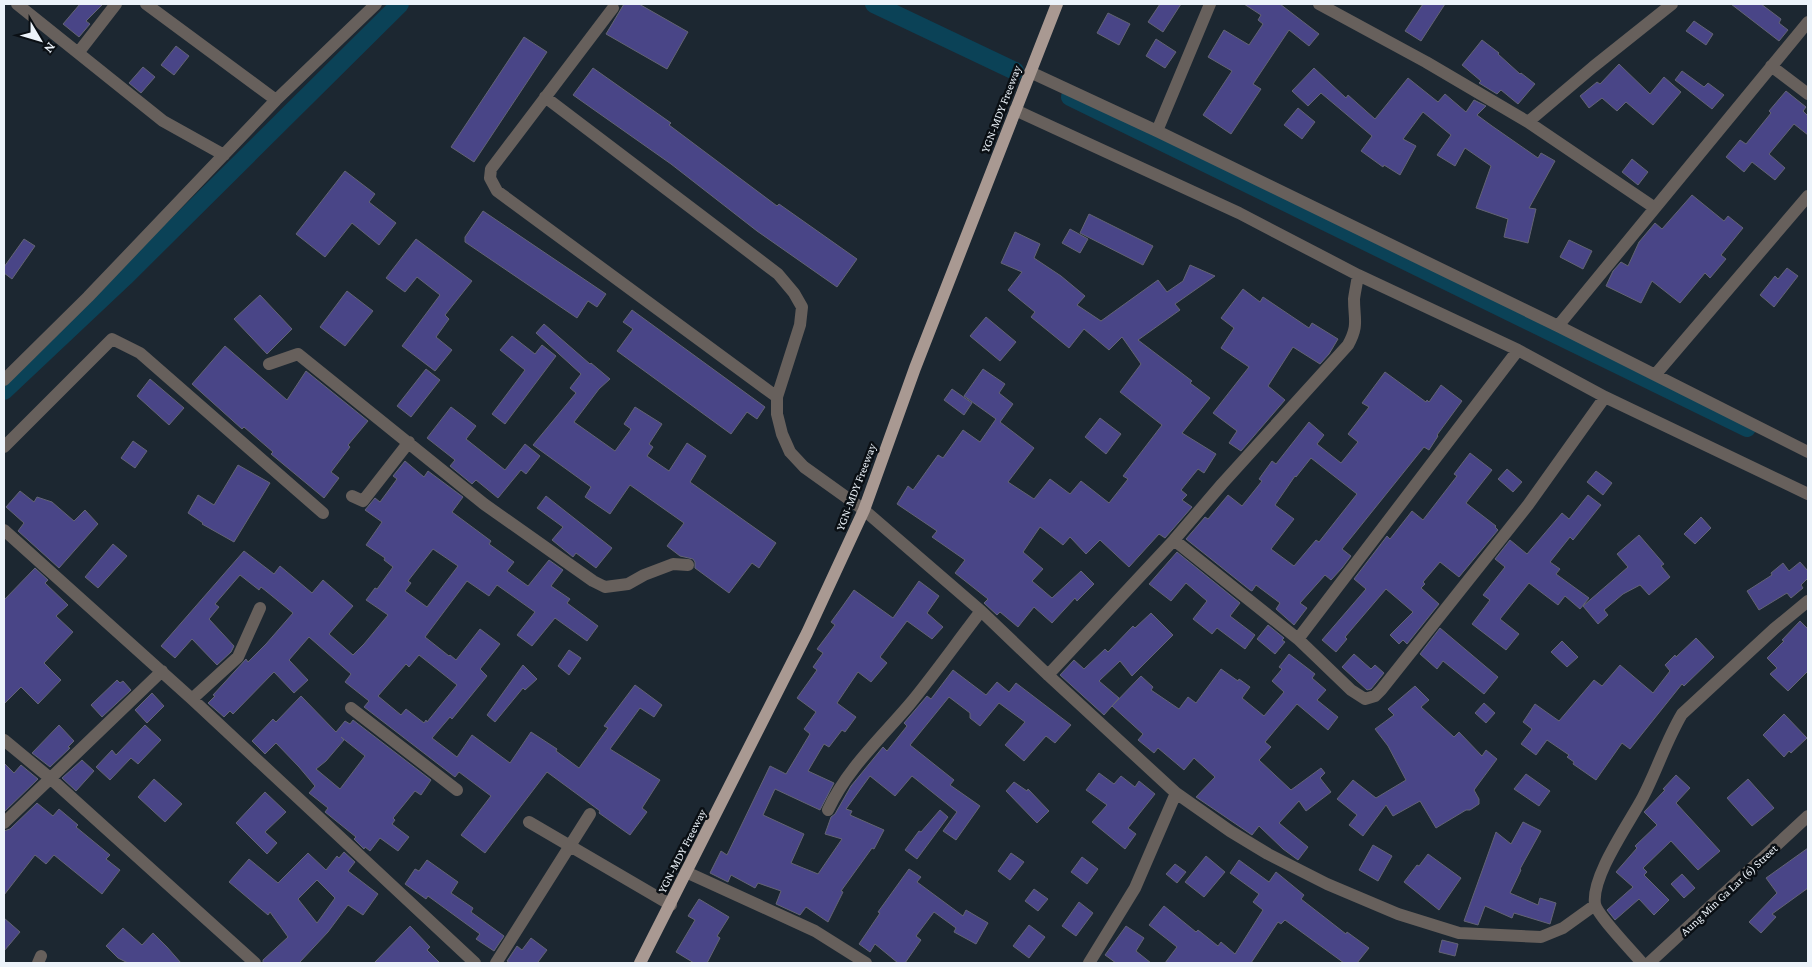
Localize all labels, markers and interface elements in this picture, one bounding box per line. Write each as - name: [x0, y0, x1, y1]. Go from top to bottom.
- north arrow: [15, 15, 65, 65]
- text: N: [41, 39, 59, 57]
- street label: YGN-MDY Freeway: [978, 63, 1024, 155]
- street label: YGN-MDY Freeway: [833, 441, 879, 533]
- street label: YGN-MDY Freeway: [655, 806, 709, 895]
- street label: Aung Min Ga Lar (6) Street: [1678, 841, 1781, 939]

